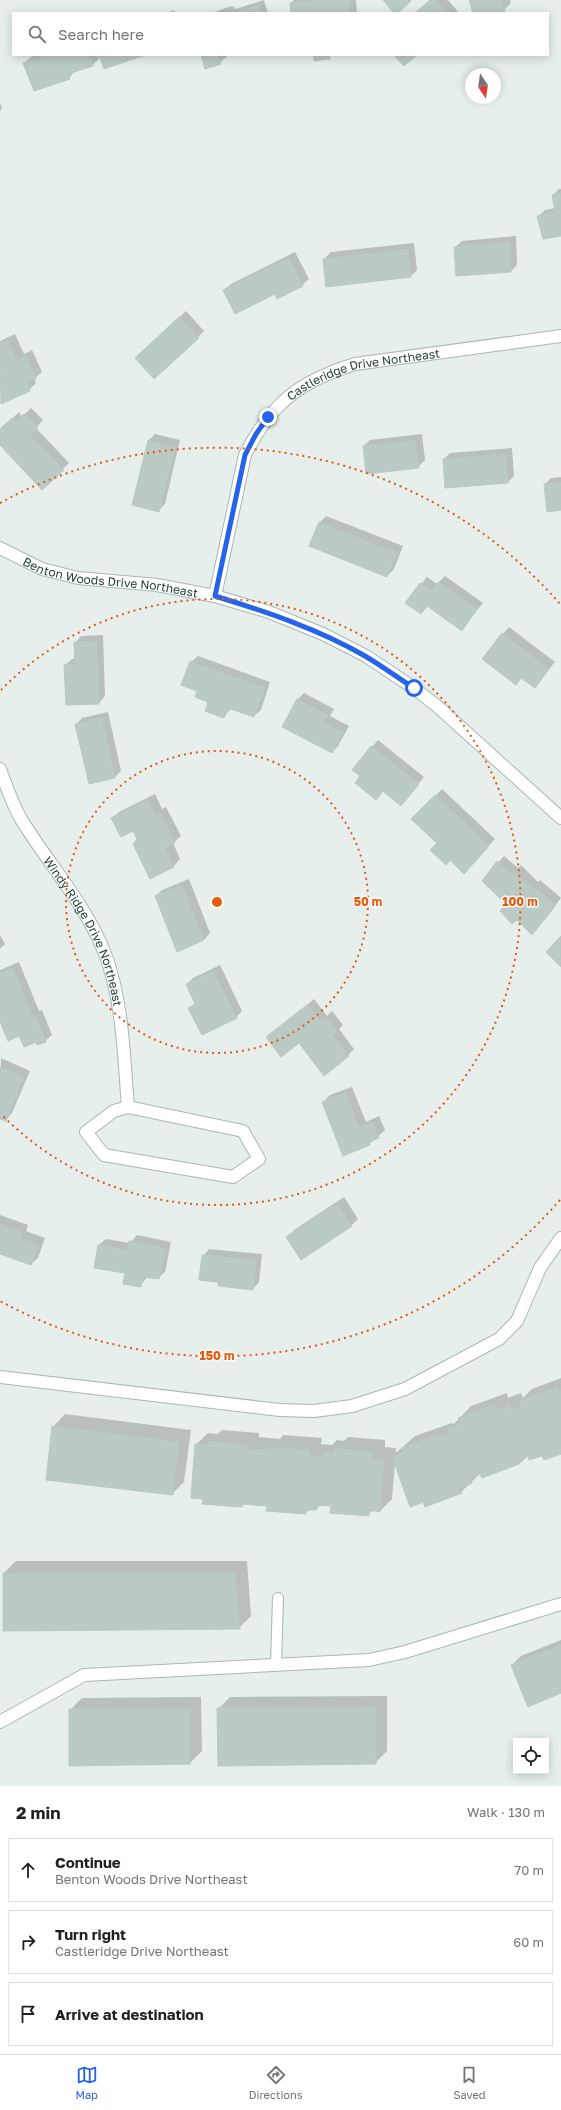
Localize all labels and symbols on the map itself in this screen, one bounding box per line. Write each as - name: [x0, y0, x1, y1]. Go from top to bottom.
- north arrow: [465, 68, 501, 104]
- street label: Castleridge Drive Northeast: [283, 345, 441, 403]
- route end: [259, 408, 277, 426]
- street label: Benton Woods Drive Northeast: [21, 553, 200, 600]
- route start: [405, 679, 423, 697]
- street label: Windy Ridge Drive Northeast: [41, 853, 126, 1007]
- text: 50 m: [354, 894, 382, 909]
- text: 100 m: [502, 894, 538, 909]
- centre of rings: [210, 895, 224, 909]
- text: 150 m: [200, 1348, 234, 1363]

